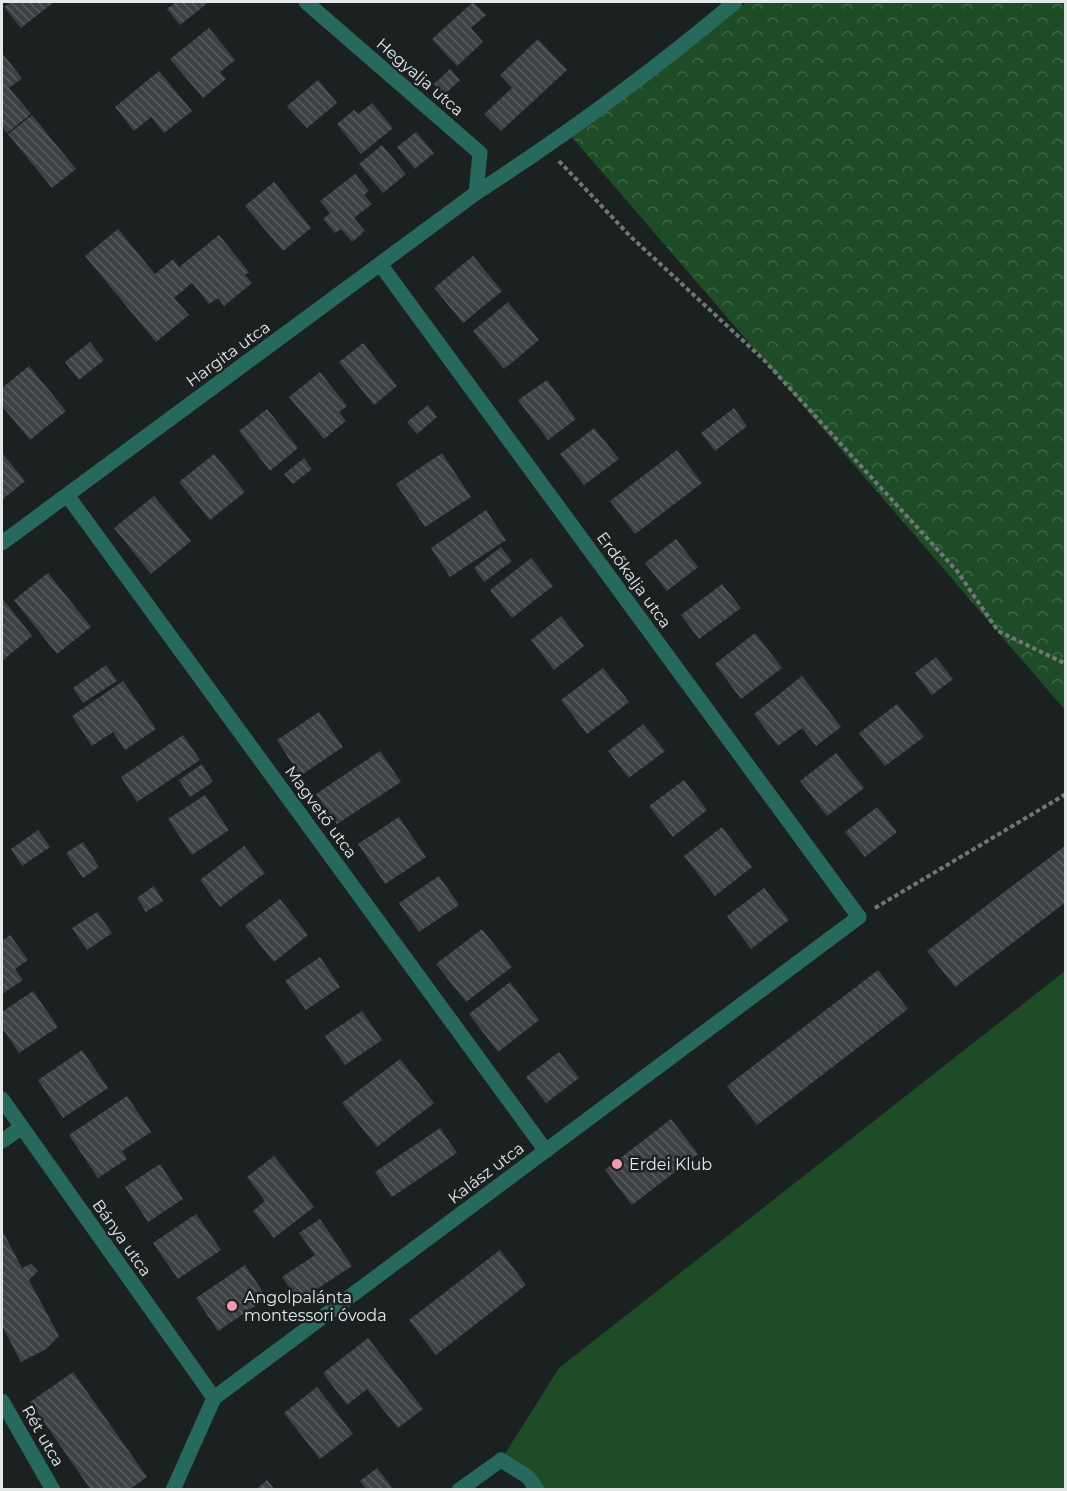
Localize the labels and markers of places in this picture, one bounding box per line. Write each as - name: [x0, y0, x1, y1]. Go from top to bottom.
- place label: Erdei Klub: [629, 1155, 712, 1174]
- marker: Erdei Klub: [610, 1157, 624, 1171]
- place label: Angolpalánta montessori óvoda: [244, 1288, 387, 1325]
- marker: Angolpalánta montessori óvoda: [225, 1299, 239, 1313]

